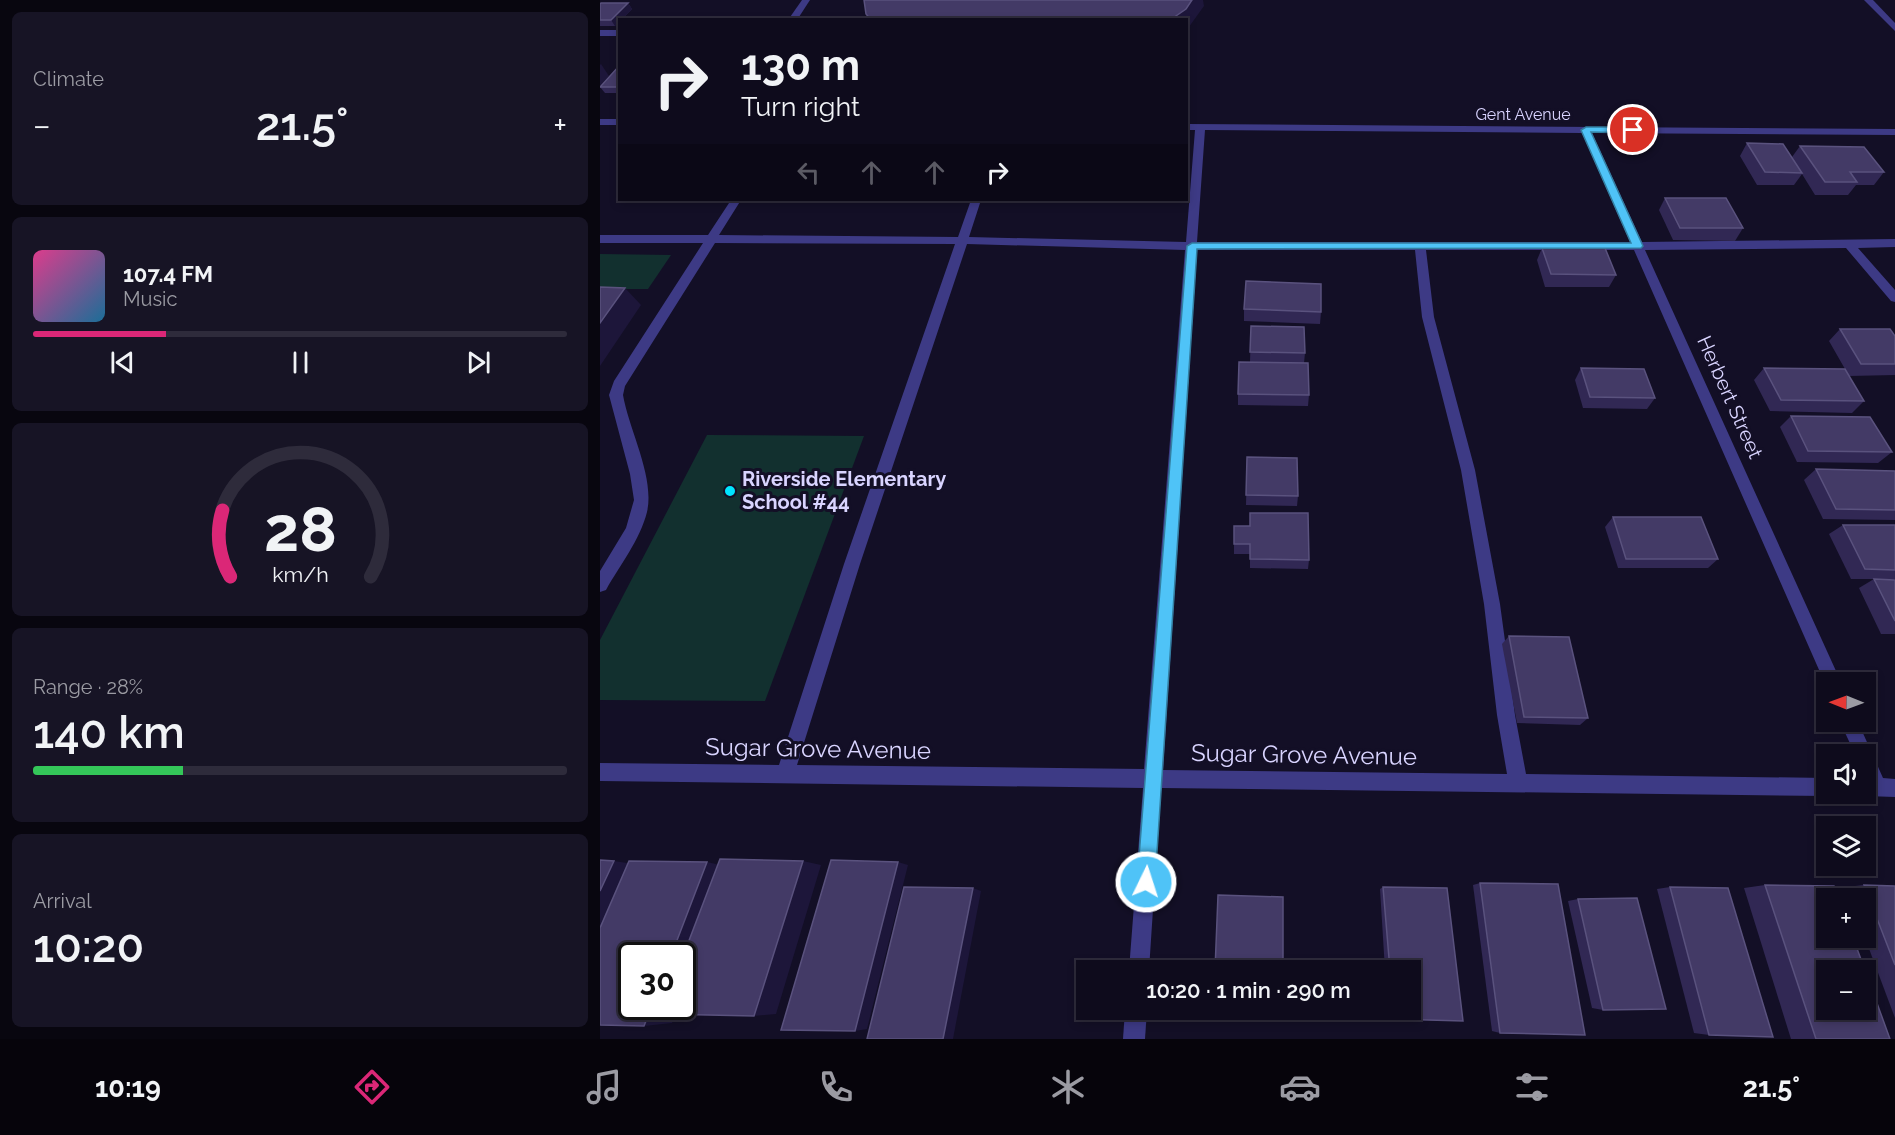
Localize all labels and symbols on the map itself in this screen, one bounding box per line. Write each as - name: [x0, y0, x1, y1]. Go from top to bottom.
- pin: [1607, 104, 1658, 155]
- street label: Gent Avenue: [1475, 105, 1571, 124]
- street label: Herbert Street: [1692, 332, 1768, 462]
- place label: Riverside Elementary School #44: [742, 467, 946, 514]
- marker: Riverside Elementary School #44: [723, 484, 737, 498]
- north arrow: [1816, 672, 1876, 732]
- street label: Sugar Grove Avenue: [705, 732, 931, 765]
- street label: Sugar Grove Avenue: [1191, 738, 1417, 771]
- position arrow: [1114, 850, 1178, 914]
- speed limit sign: 30: [618, 942, 696, 1020]

